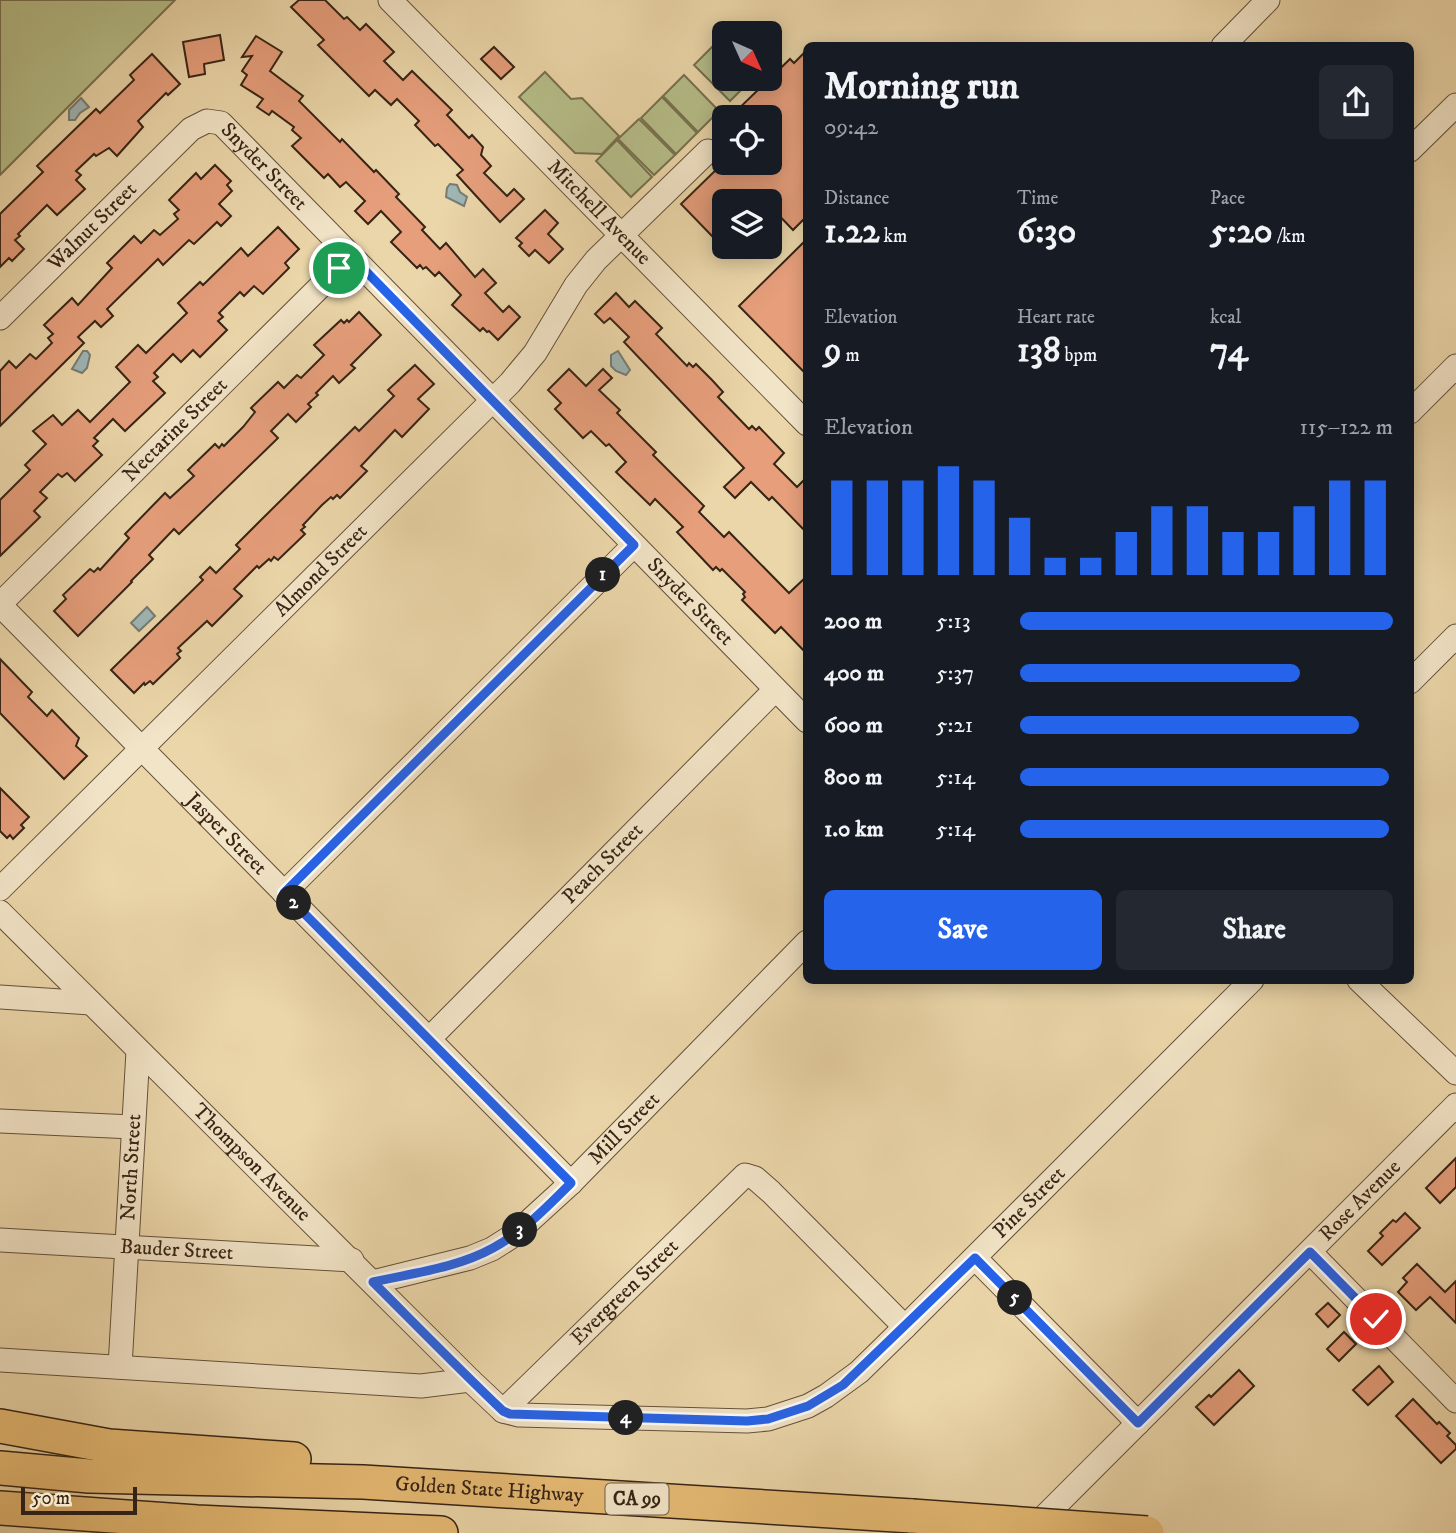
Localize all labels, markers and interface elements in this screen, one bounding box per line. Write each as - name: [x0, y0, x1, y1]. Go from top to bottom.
- north arrow: [712, 21, 782, 91]
- map controls: [712, 21, 782, 259]
- text: Morning run: [824, 63, 1019, 111]
- button: share: [1319, 65, 1393, 139]
- button: locate: [712, 105, 782, 175]
- text: 09:42: [824, 113, 878, 142]
- street label: Snyder Street: [215, 117, 313, 216]
- street label: Mitchell Avenue: [541, 154, 657, 271]
- street label: Walnut Street: [42, 177, 143, 277]
- text: Distance: [824, 187, 889, 210]
- text: Time: [1017, 187, 1058, 210]
- text: Pace: [1210, 187, 1245, 210]
- button: layers: [712, 189, 782, 259]
- text: 1.22: [824, 210, 880, 254]
- text: 6:30: [1017, 210, 1076, 254]
- text: 5:20: [1210, 210, 1273, 254]
- text: km: [880, 225, 907, 248]
- text: /km: [1273, 225, 1306, 248]
- pin: [309, 238, 369, 298]
- icon: arrive: [320, 249, 358, 287]
- text: Elevation: [824, 306, 898, 329]
- text: Heart rate: [1017, 306, 1095, 329]
- text: kcal: [1210, 306, 1241, 329]
- text: 9: [824, 329, 841, 373]
- text: 138: [1017, 329, 1060, 373]
- text: 74: [1210, 329, 1248, 373]
- text: m: [841, 344, 860, 367]
- text: bpm: [1060, 344, 1097, 367]
- street label: Nectarine Street: [117, 372, 234, 488]
- text: Elevation: [824, 413, 913, 442]
- text: 115–122 m: [1299, 413, 1393, 442]
- street label: Almond Street: [269, 519, 373, 623]
- street label: Snyder Street: [641, 552, 739, 651]
- pin: 1: [586, 558, 620, 592]
- text: 1: [599, 563, 606, 586]
- text: 200 m: [824, 607, 882, 636]
- text: 5:13: [936, 607, 970, 636]
- text: 400 m: [824, 659, 884, 688]
- text: 5:37: [936, 659, 974, 688]
- text: 600 m: [824, 711, 883, 740]
- text: 5:21: [936, 711, 973, 740]
- text: 800 m: [824, 763, 882, 792]
- text: 5:14: [936, 763, 975, 792]
- street label: Jasper Street: [179, 786, 273, 881]
- text: 1.0 km: [824, 815, 884, 844]
- text: 5:14: [936, 815, 975, 844]
- street label: Peach Street: [557, 817, 649, 910]
- pin: 2: [276, 886, 312, 920]
- button: Save: [824, 890, 1102, 970]
- button: Share: [1116, 890, 1393, 970]
- text: 2: [289, 891, 298, 914]
- street label: Mill Street: [583, 1087, 666, 1170]
- street label: Thompson Avenue: [187, 1098, 316, 1227]
- street label: North Street: [115, 1113, 147, 1221]
- street label: Rose Avenue: [1314, 1154, 1407, 1247]
- street label: Pine Street: [988, 1161, 1071, 1244]
- pin: 3: [503, 1212, 538, 1248]
- text: 3: [516, 1218, 523, 1241]
- street label: Bauder Street: [119, 1234, 234, 1266]
- street label: Evergreen Street: [565, 1234, 684, 1351]
- pin: 5: [998, 1280, 1032, 1316]
- text: 5: [1010, 1286, 1019, 1309]
- pin: [1346, 1289, 1406, 1349]
- icon: check: [1357, 1300, 1395, 1338]
- pin: 4: [608, 1400, 644, 1436]
- text: 4: [620, 1406, 631, 1429]
- street label: Golden State Highway: [394, 1471, 585, 1509]
- scale bar: [21, 1484, 136, 1516]
- road number: CA 99: [606, 1484, 668, 1514]
- text: 50 m: [32, 1487, 70, 1510]

